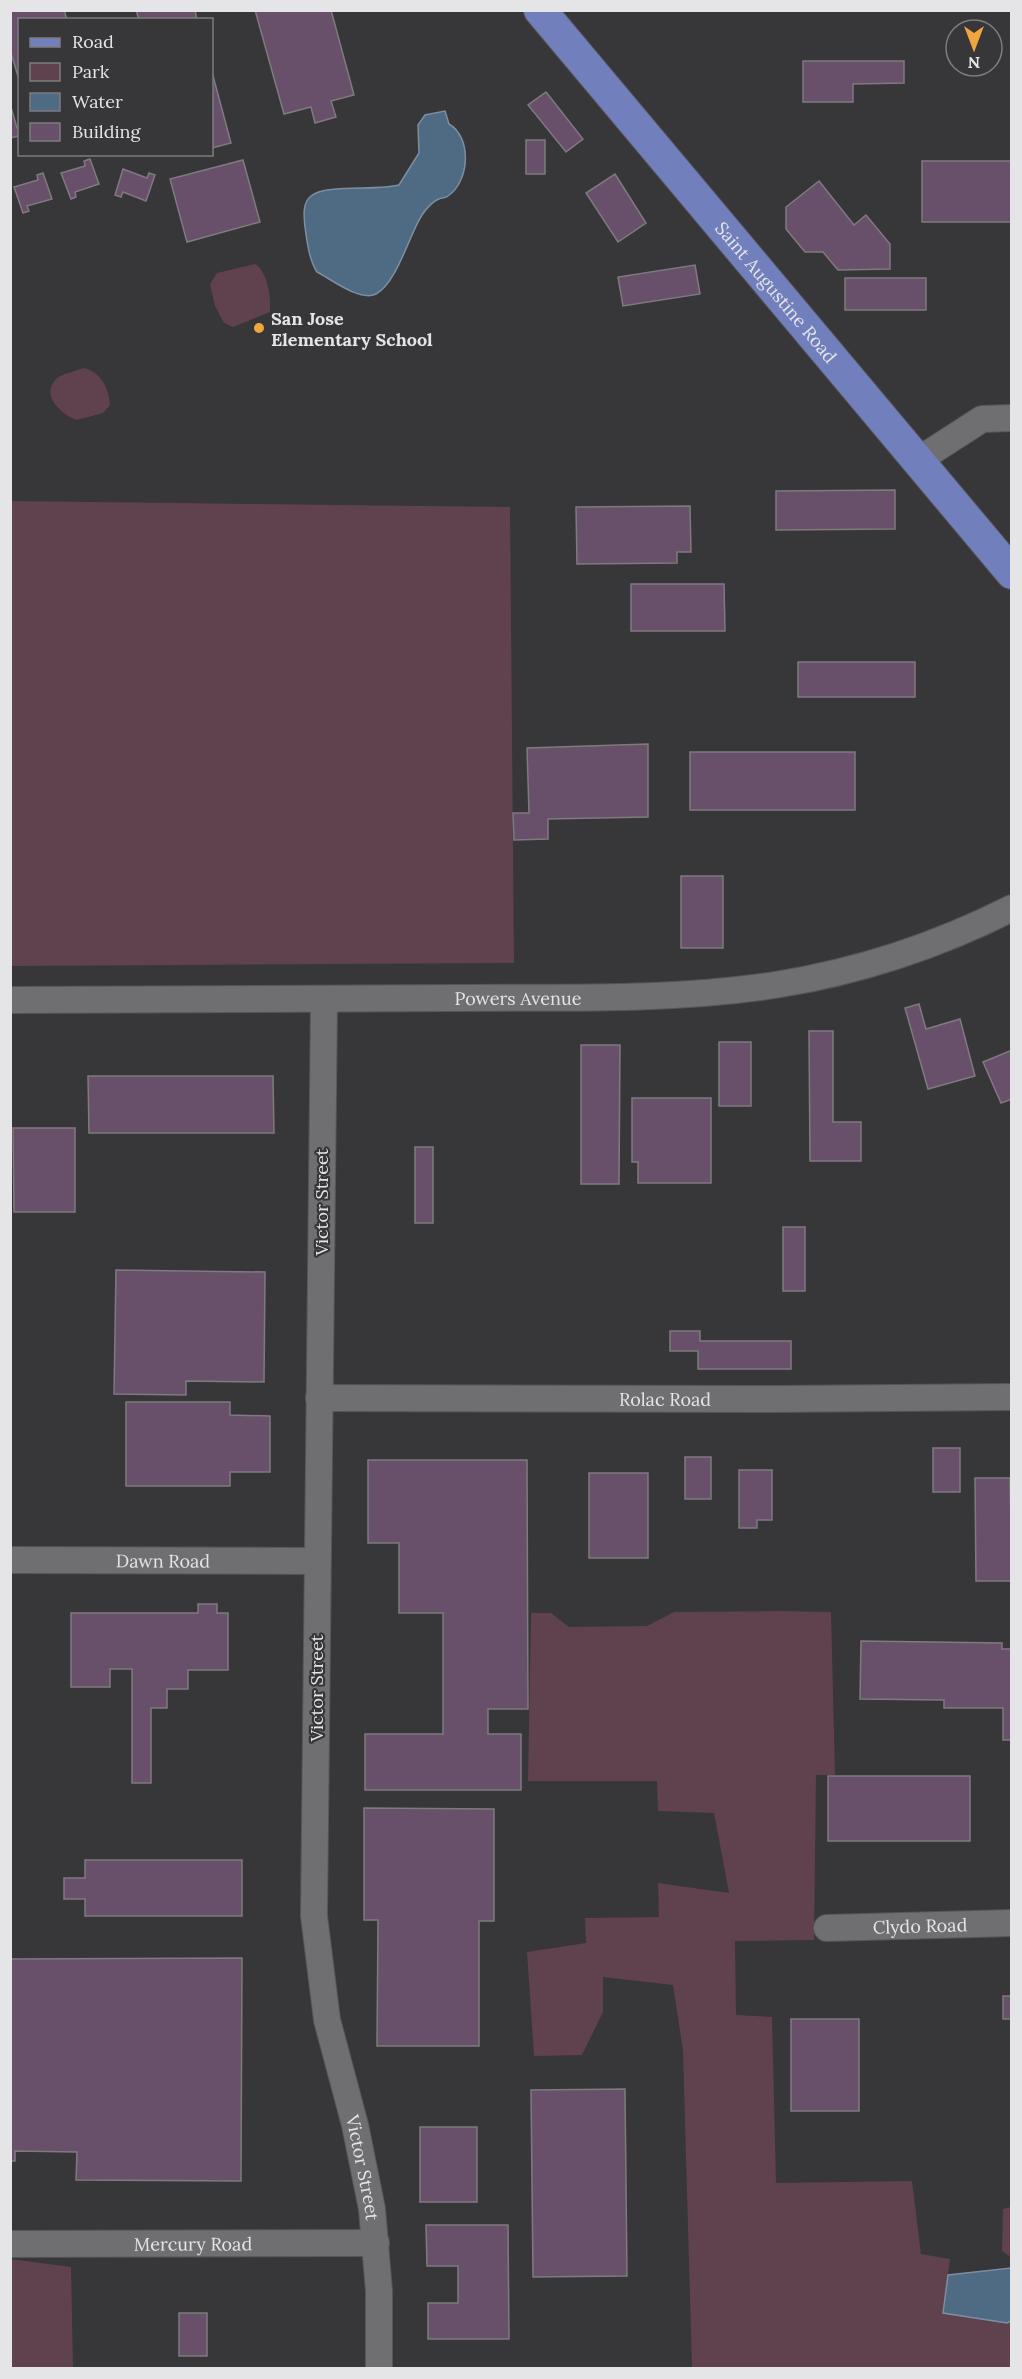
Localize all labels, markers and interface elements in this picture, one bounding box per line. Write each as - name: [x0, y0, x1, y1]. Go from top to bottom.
- legend: [18, 18, 213, 156]
- north arrow: [944, 18, 1004, 78]
- text: Road: [72, 30, 114, 53]
- text: N: [968, 53, 980, 73]
- text: Park: [72, 60, 110, 83]
- text: Water: [72, 90, 123, 113]
- text: Building: [72, 120, 142, 143]
- street label: Saint Augustine Road: [711, 217, 842, 368]
- place label: San Jose Elementary School: [271, 307, 433, 351]
- marker: San Jose Elementary School: [252, 321, 266, 335]
- street label: Powers Avenue: [454, 986, 582, 1009]
- street label: Victor Street: [310, 1148, 333, 1257]
- street label: Rolac Road: [619, 1387, 711, 1410]
- street label: Dawn Road: [116, 1549, 210, 1572]
- street label: Victor Street: [305, 1634, 328, 1743]
- street label: Clydo Road: [872, 1913, 968, 1938]
- street label: Victor Street: [341, 2111, 384, 2221]
- street label: Mercury Road: [134, 2232, 252, 2255]

